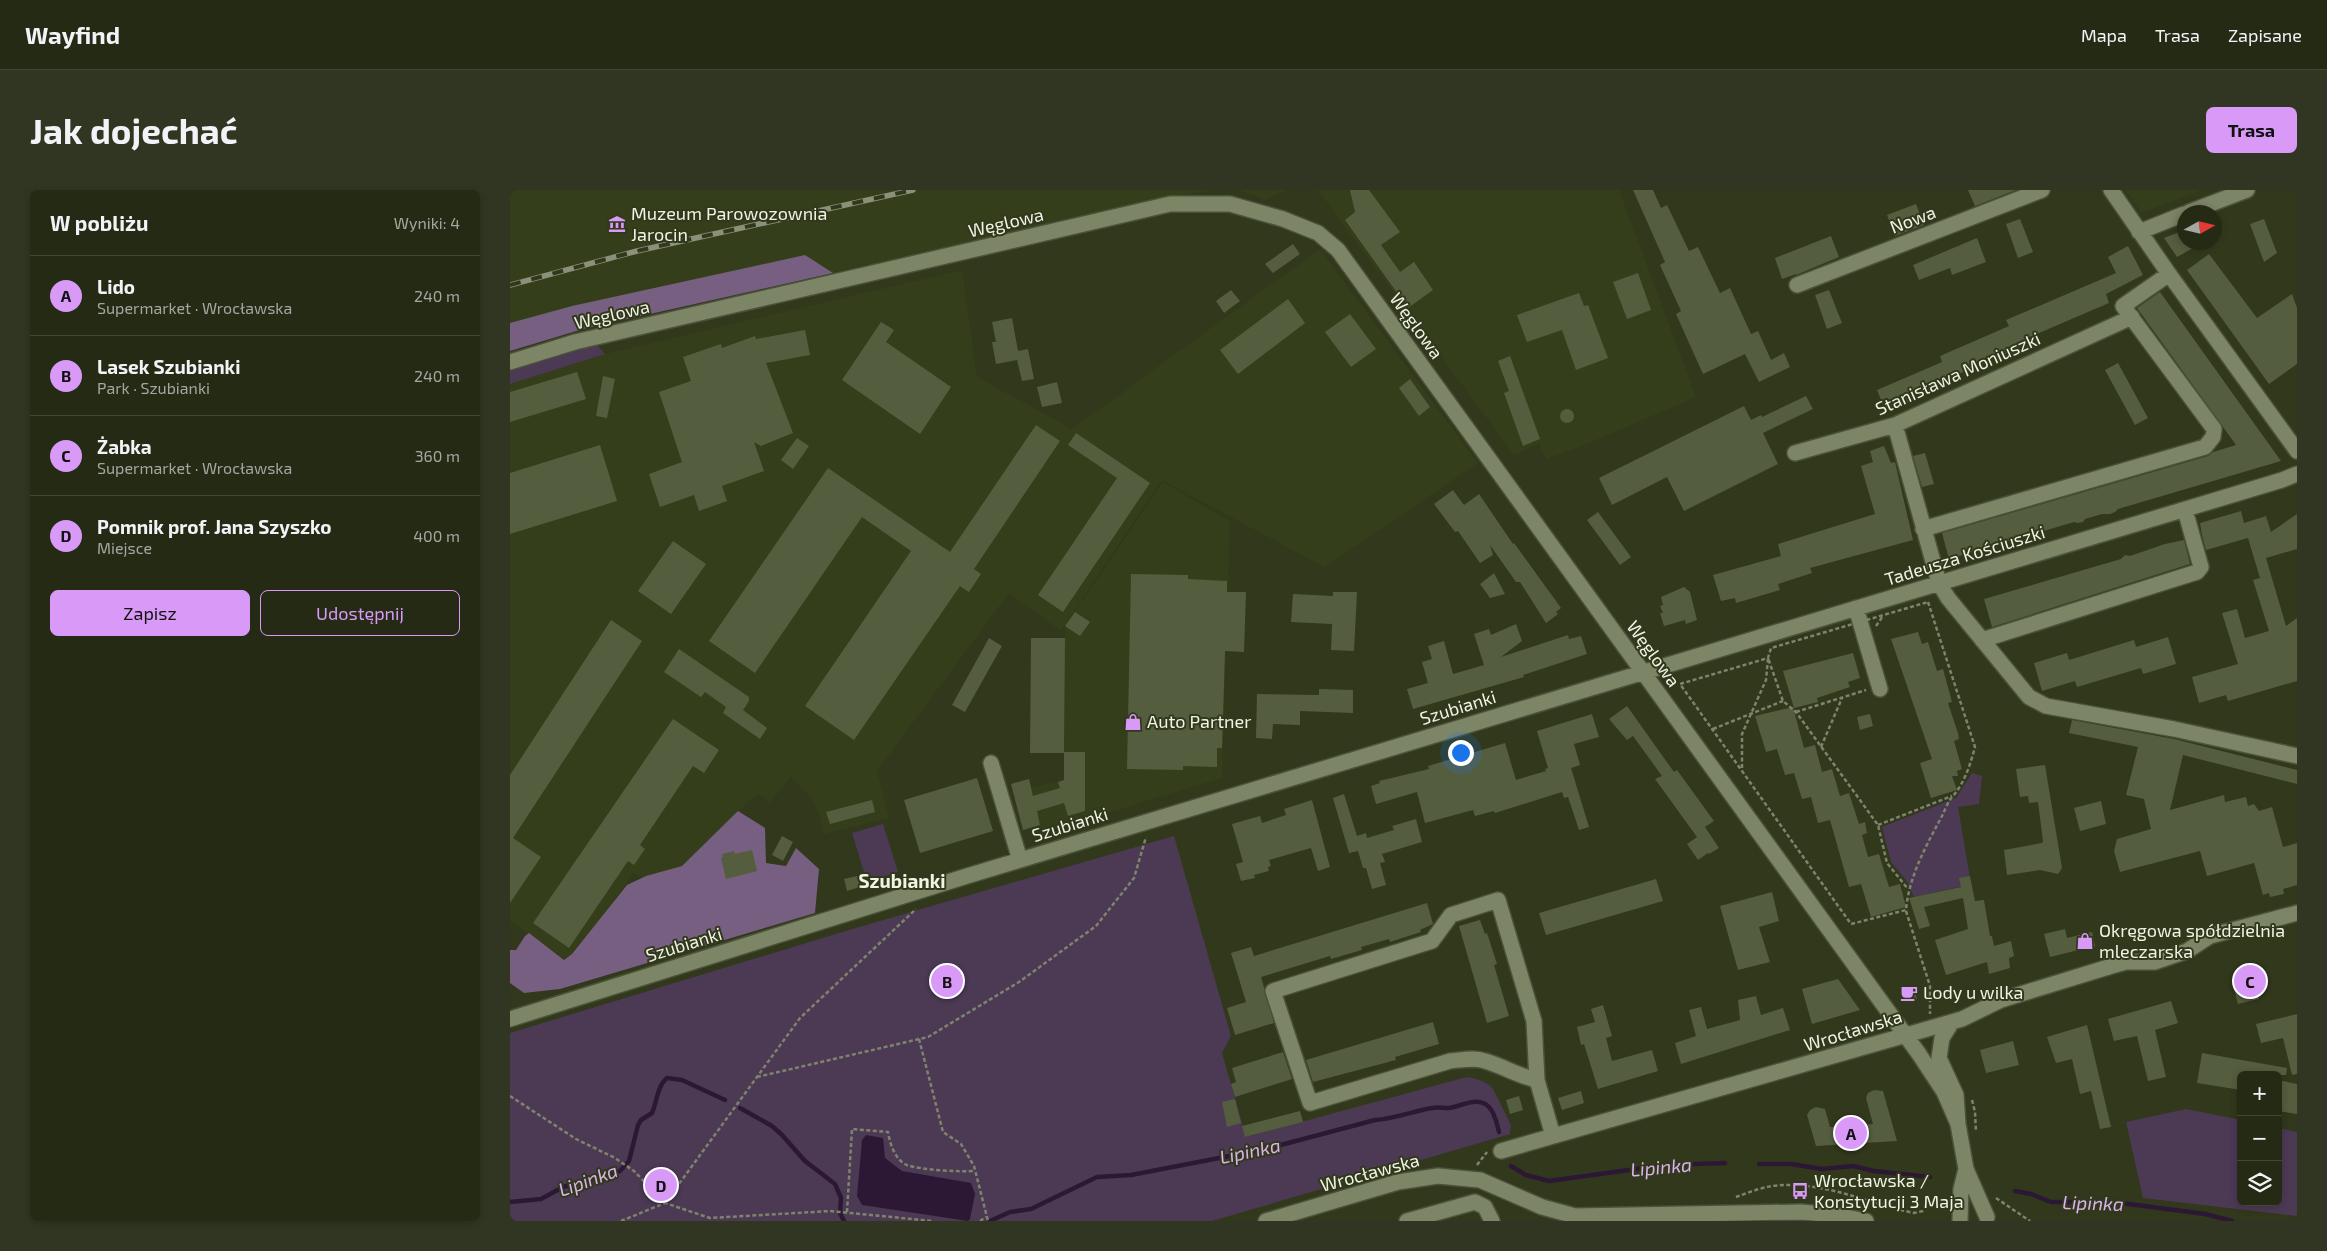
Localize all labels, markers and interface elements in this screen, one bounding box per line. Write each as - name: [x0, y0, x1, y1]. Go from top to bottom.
- text: Wayfind: [25, 20, 120, 49]
- text: Mapa: [2081, 24, 2127, 46]
- text: Trasa: [2155, 24, 2200, 46]
- text: Zapisane: [2228, 24, 2302, 46]
- button: Trasa: [2206, 107, 2297, 153]
- text: Jak dojechać: [30, 109, 238, 151]
- street label: Nowa: [1887, 200, 1939, 238]
- place label: Muzeum Parowozownia Jarocin: [631, 202, 827, 245]
- street label: Węglowa: [966, 203, 1046, 241]
- north arrow: [2177, 205, 2222, 250]
- text: W pobliżu: [50, 210, 149, 235]
- text: Wyniki: 4: [394, 213, 460, 232]
- museum icon: Muzeum Parowozownia Jarocin: [607, 214, 627, 234]
- text: Lido: [97, 275, 135, 298]
- text: A: [61, 286, 71, 305]
- text: 240 m: [414, 286, 460, 305]
- street label: Węglowa: [1385, 288, 1448, 363]
- street label: Węglowa: [572, 295, 652, 333]
- text: Supermarket · Wrocławska: [97, 298, 292, 317]
- street label: Stanisława Moniuszki: [1872, 327, 2044, 419]
- text: Lasek Szubianki: [97, 355, 241, 378]
- text: B: [61, 366, 71, 385]
- text: 240 m: [414, 366, 460, 385]
- text: Park · Szubianki: [97, 378, 210, 397]
- text: Żabka: [97, 435, 152, 458]
- text: C: [61, 446, 71, 465]
- text: 360 m: [415, 446, 460, 465]
- text: Supermarket · Wrocławska: [97, 458, 292, 477]
- text: Pomnik prof. Jana Szyszko: [97, 515, 332, 538]
- street label: Tadeusza Kościuszki: [1882, 520, 2047, 590]
- text: D: [61, 526, 71, 545]
- text: 400 m: [413, 526, 460, 545]
- text: Miejsce: [97, 538, 152, 557]
- button: Zapisz: [50, 590, 250, 636]
- button: Udostępnij: [260, 590, 460, 636]
- street label: Węglowa: [1622, 616, 1685, 691]
- street label: Szubianki: [1417, 685, 1498, 729]
- place label: Auto Partner: [1147, 710, 1251, 732]
- shop icon: Auto Partner: [1123, 712, 1143, 732]
- your location: [1448, 740, 1474, 766]
- street label: Szubianki: [1029, 802, 1110, 846]
- district label: Szubianki: [858, 869, 946, 892]
- place label: Okręgowa spółdzielnia mleczarska: [2099, 919, 2285, 962]
- street label: Szubianki: [643, 922, 724, 966]
- shop icon: Okręgowa spółdzielnia mleczarska: [2075, 931, 2095, 951]
- pin: B: [931, 962, 963, 1000]
- pin: C: [2234, 962, 2266, 1000]
- place label: Lody u wilka: [1923, 981, 2024, 1003]
- cafe icon: Lody u wilka: [1899, 983, 1919, 1003]
- street label: Wrocławska: [1801, 1005, 1905, 1055]
- map controls: [2237, 1071, 2282, 1206]
- button: +: [2237, 1071, 2282, 1116]
- pin: A: [1835, 1114, 1867, 1152]
- button: −: [2237, 1116, 2282, 1161]
- water label: Lipinka: [1217, 1133, 1282, 1168]
- street label: Wrocławska: [1318, 1148, 1422, 1196]
- water label: Lipinka: [1629, 1152, 1693, 1181]
- water label: Lipinka: [555, 1158, 621, 1201]
- button: layers: [2237, 1161, 2282, 1206]
- pin: D: [645, 1166, 677, 1204]
- place label: Wrocławska / Konstytucji 3 Maja: [1814, 1169, 1964, 1212]
- bus stop icon: Wrocławska / Konstytucji 3 Maja: [1790, 1181, 1810, 1201]
- water label: Lipinka: [2062, 1190, 2124, 1215]

